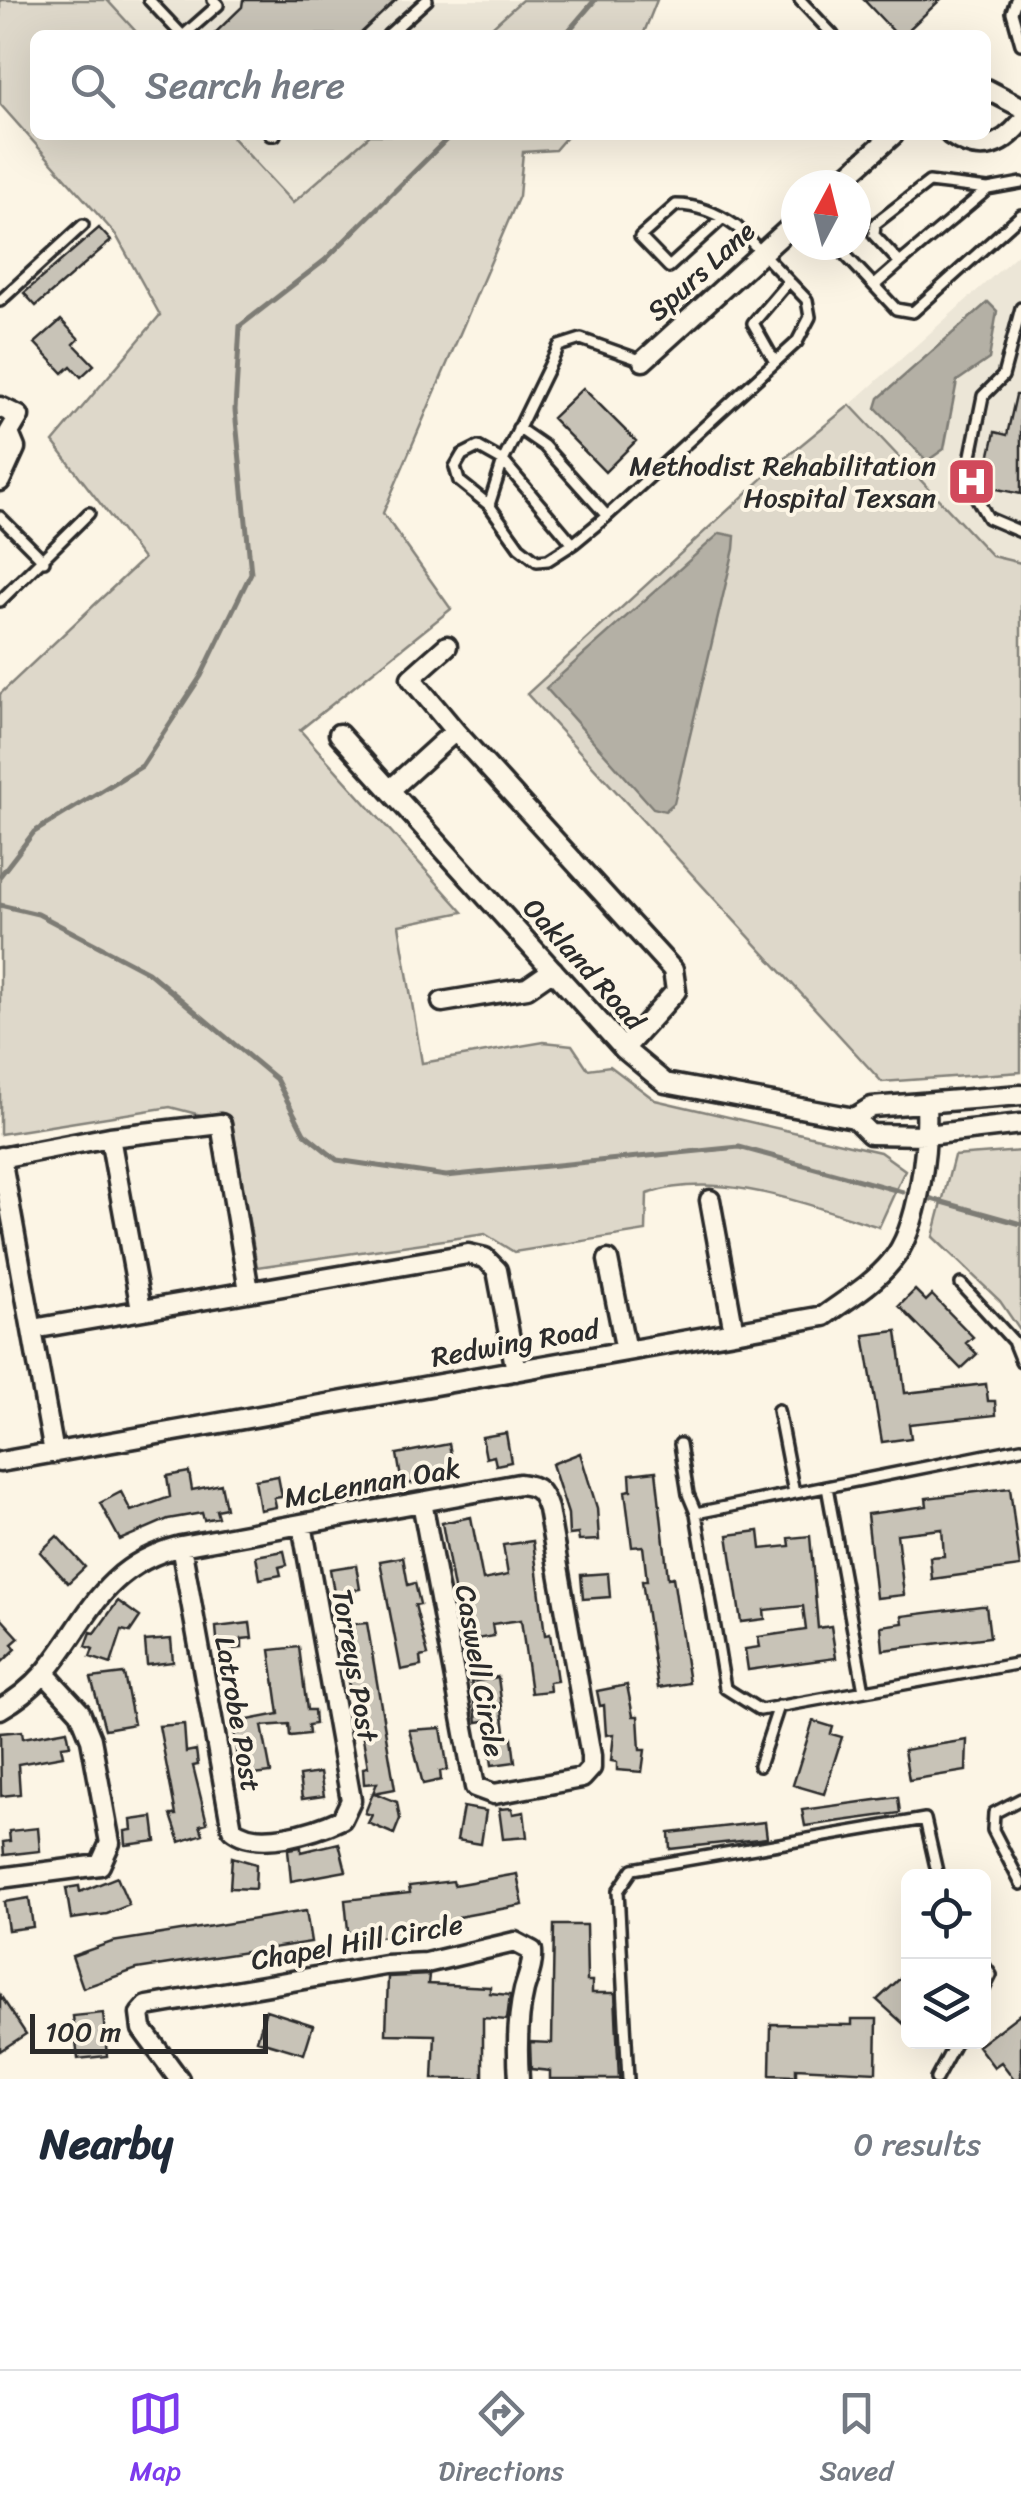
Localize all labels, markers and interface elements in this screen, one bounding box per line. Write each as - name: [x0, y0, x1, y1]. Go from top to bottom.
- search box: [30, 30, 991, 140]
- text: Search here: [145, 52, 345, 119]
- icon: search: [65, 58, 120, 113]
- north arrow: [781, 170, 871, 260]
- street label: Spurs Lane: [635, 208, 767, 334]
- place label: Methodist Rehabilitation Hospital Texsan: [629, 441, 936, 522]
- hospital icon: Methodist Rehabilitation Hospital Texsan: [945, 455, 997, 507]
- street label: Oakland Road: [510, 886, 659, 1044]
- street label: Redwing Road: [427, 1304, 605, 1382]
- street label: McLennan Oak: [280, 1443, 464, 1523]
- street label: Caswell Circle: [441, 1581, 519, 1761]
- street label: Torreys Post: [317, 1585, 393, 1747]
- street label: Latrobe Post: [200, 1632, 276, 1796]
- map controls: [901, 1869, 991, 2049]
- button: locate: [901, 1869, 991, 1959]
- street label: Chapel Hill Circle: [247, 1899, 467, 1985]
- button: layers: [901, 1959, 991, 2049]
- text: 100 m: [45, 2007, 121, 2056]
- scale bar: [30, 2009, 268, 2054]
- text: Nearby: [40, 2107, 173, 2181]
- text: 0 results: [853, 2116, 981, 2173]
- tab: Map: [128, 2386, 183, 2495]
- tab: Directions: [438, 2386, 564, 2495]
- tab: Saved: [819, 2386, 893, 2495]

